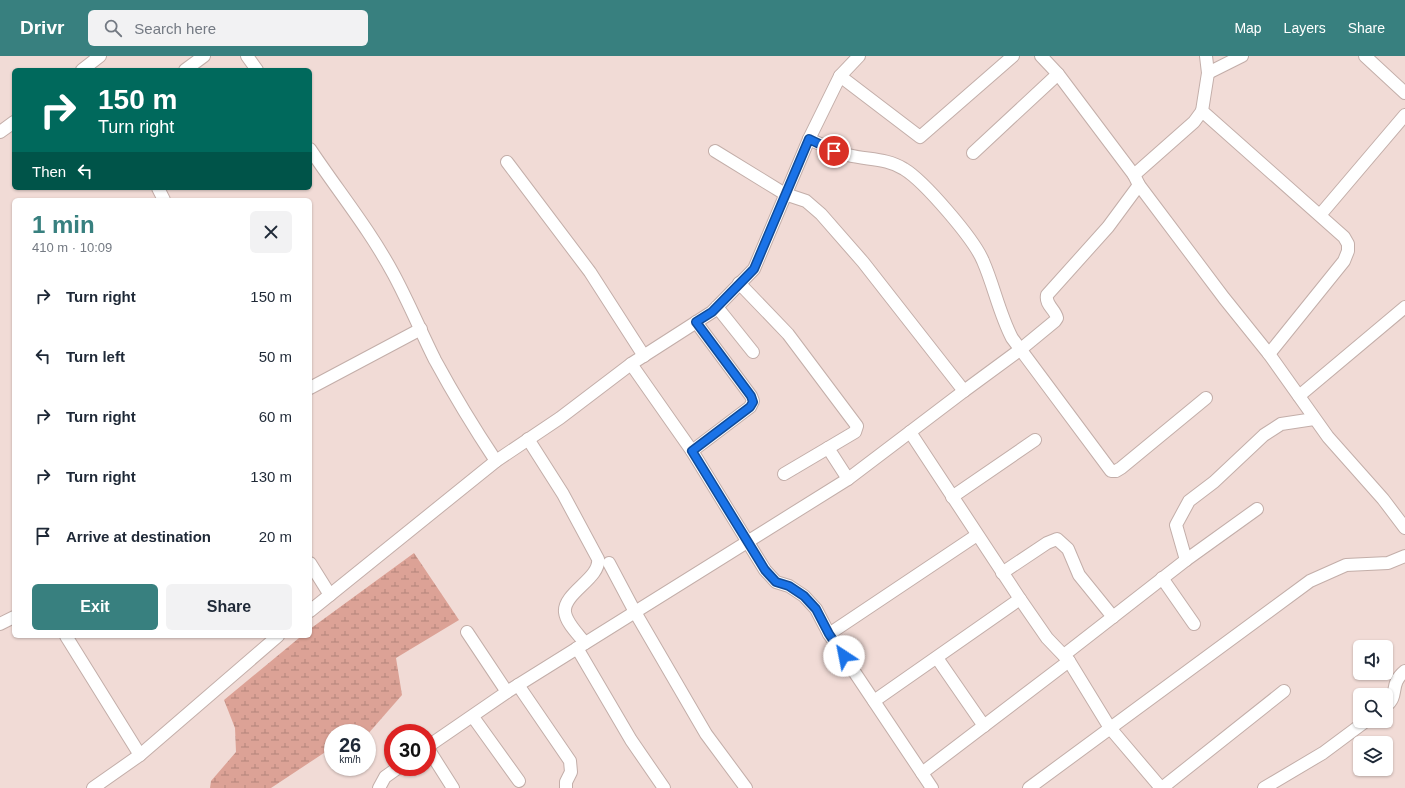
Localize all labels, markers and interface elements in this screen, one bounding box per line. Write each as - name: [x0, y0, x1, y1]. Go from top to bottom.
- search box: [88, 10, 368, 46]
- text: Drivr: [20, 17, 64, 38]
- icon: search: [102, 17, 124, 39]
- text: Search here: [134, 20, 216, 37]
- text: Map: [1234, 20, 1262, 36]
- text: Layers: [1284, 20, 1326, 36]
- text: Share: [1348, 20, 1385, 36]
- icon: right: [32, 84, 84, 136]
- text: 150 m: [98, 84, 177, 115]
- text: Turn right: [98, 117, 174, 137]
- pin: [817, 134, 851, 168]
- icon: arrive: [823, 140, 845, 162]
- icon: left: [74, 160, 96, 182]
- text: Then: [32, 163, 66, 180]
- text: 1 min: [32, 211, 95, 238]
- button: close: [250, 211, 292, 253]
- text: 410 m · 10:09: [32, 240, 112, 255]
- icon: right: [32, 285, 54, 307]
- text: Turn right: [66, 288, 136, 305]
- text: 150 m: [250, 288, 292, 305]
- icon: left: [32, 345, 54, 367]
- text: Turn left: [66, 348, 125, 365]
- text: 50 m: [259, 348, 292, 365]
- icon: right: [32, 405, 54, 427]
- text: Turn right: [66, 408, 136, 425]
- text: 60 m: [259, 408, 292, 425]
- icon: right: [32, 465, 54, 487]
- text: Turn right: [66, 468, 136, 485]
- text: 130 m: [250, 468, 292, 485]
- icon: arrive: [32, 525, 54, 547]
- text: Arrive at destination: [66, 528, 211, 545]
- text: 20 m: [259, 528, 292, 545]
- button: Exit: [32, 584, 158, 630]
- button: Share: [166, 584, 292, 630]
- position arrow: [823, 635, 865, 677]
- map controls: [1353, 640, 1393, 776]
- button: sound: [1353, 640, 1393, 680]
- button: search: [1353, 688, 1393, 728]
- speed limit sign: 30: [384, 724, 436, 776]
- text: 26: [339, 734, 361, 756]
- button: layers: [1353, 736, 1393, 776]
- text: km/h: [339, 754, 361, 765]

